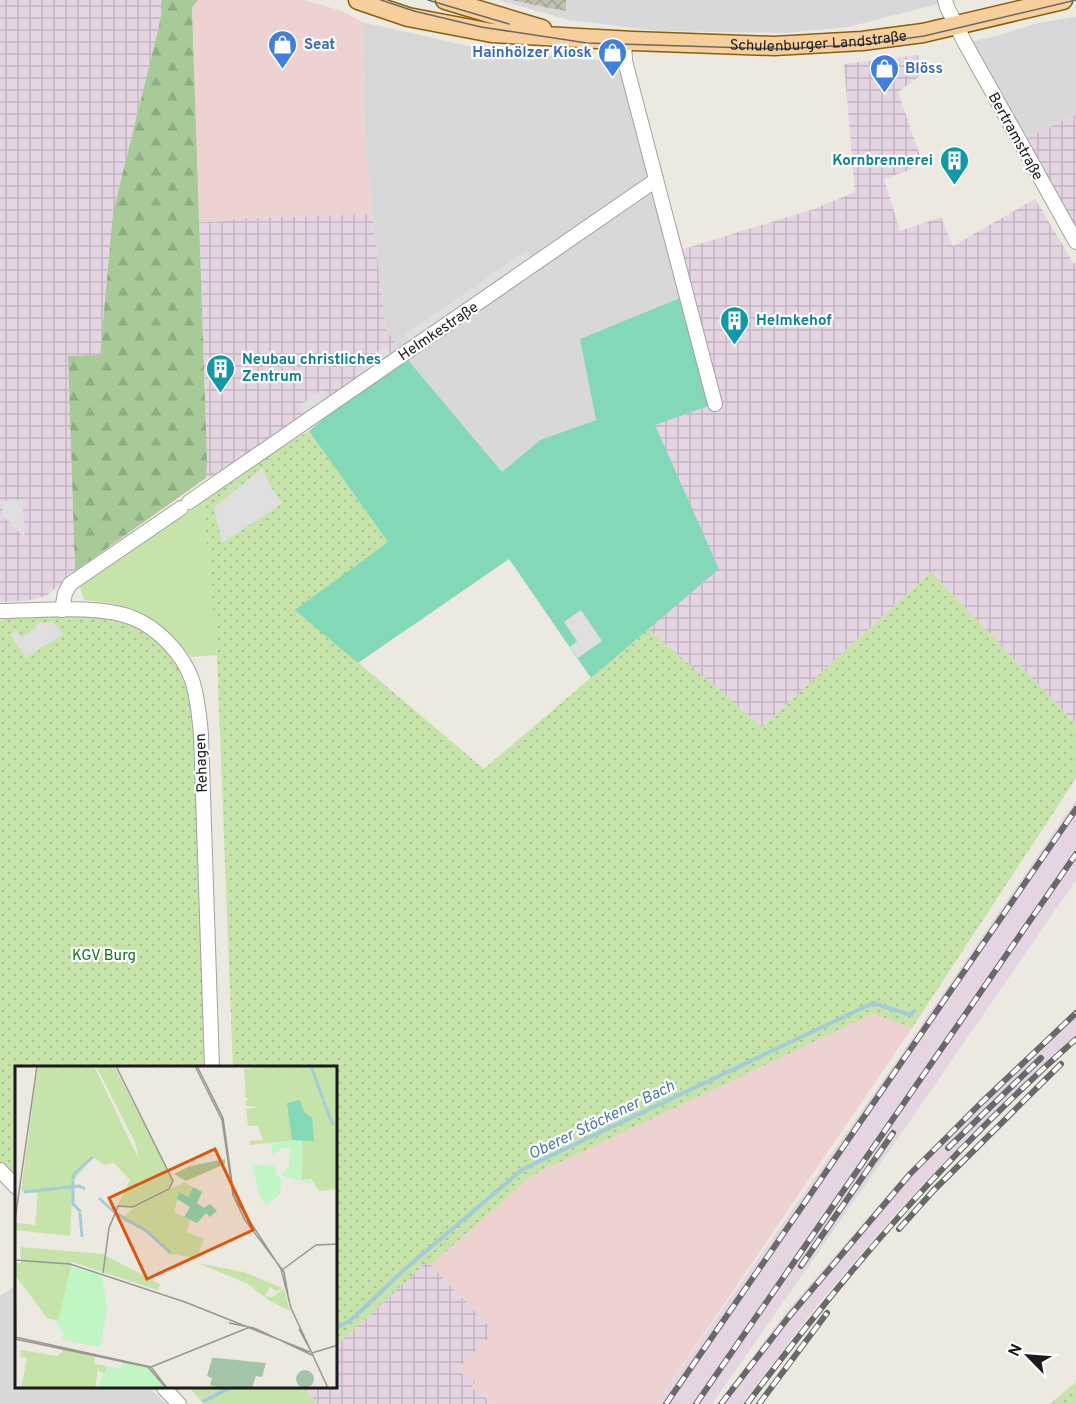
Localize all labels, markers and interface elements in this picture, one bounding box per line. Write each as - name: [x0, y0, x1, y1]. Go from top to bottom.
- street label: Schulenburger Landstraße: [729, 27, 908, 57]
- shop icon: Seat: [267, 28, 299, 70]
- place label: Seat: [304, 36, 335, 55]
- shop icon: Hainhölzer Kiosk: [597, 36, 629, 78]
- place label: Hainhölzer Kiosk: [472, 44, 592, 63]
- shop icon: Blöss: [868, 52, 900, 94]
- place label: Blöss: [905, 60, 943, 79]
- street label: Bertramstraße: [983, 90, 1047, 184]
- building icon: Kornbrennerei: [938, 144, 970, 186]
- place label: Kornbrennerei: [832, 152, 933, 171]
- street label: Helmkestraße: [395, 299, 482, 366]
- building icon: Helmkehof: [719, 304, 751, 346]
- place label: Helmkehof: [756, 312, 832, 331]
- place label: Neubau christliches Zentrum: [242, 351, 381, 387]
- building icon: Neubau christliches Zentrum: [205, 352, 237, 394]
- street label: Rehagen: [192, 733, 213, 793]
- park label: KGV Burg: [72, 947, 136, 966]
- inset map: [15, 1066, 338, 1389]
- water label: Oberer Stöckener Bach: [525, 1077, 679, 1165]
- north arrow: [998, 1326, 1058, 1386]
- text: N: [1005, 1341, 1028, 1360]

